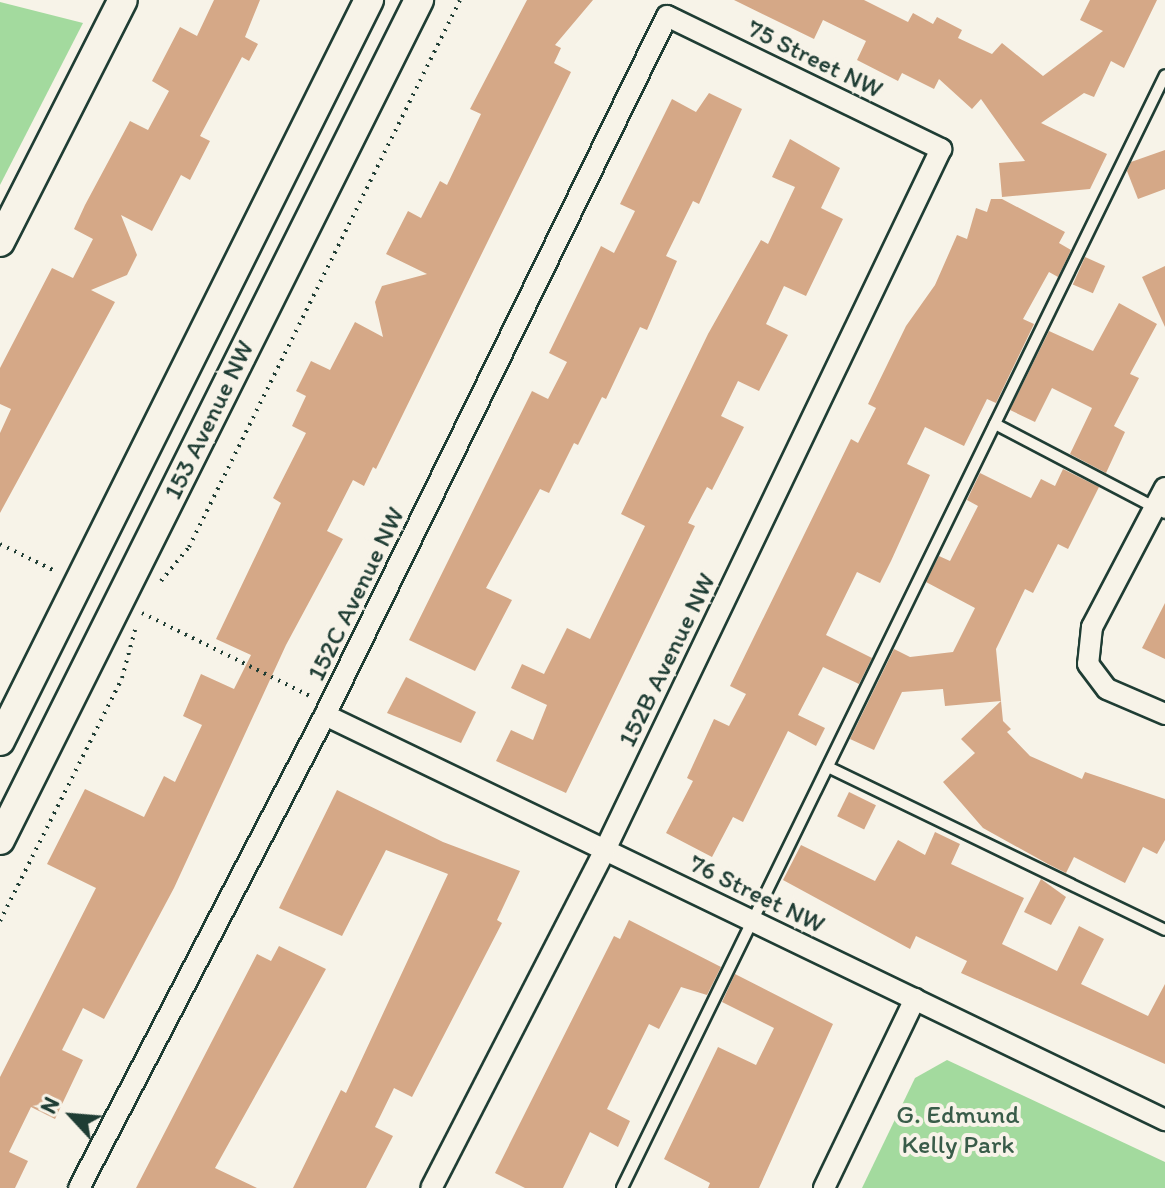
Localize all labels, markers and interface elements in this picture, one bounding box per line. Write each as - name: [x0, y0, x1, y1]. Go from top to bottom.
- street label: 75 Street NW: [742, 13, 888, 105]
- street label: 153 Avenue NW: [157, 336, 261, 504]
- street label: 152C Avenue NW: [301, 502, 411, 686]
- street label: 152B Avenue NW: [612, 568, 722, 752]
- street label: 76 Street NW: [684, 848, 830, 940]
- north arrow: [32, 1076, 112, 1156]
- text: N: [35, 1093, 65, 1118]
- park label: G. Edmund Kelly Park: [896, 1099, 1020, 1160]

